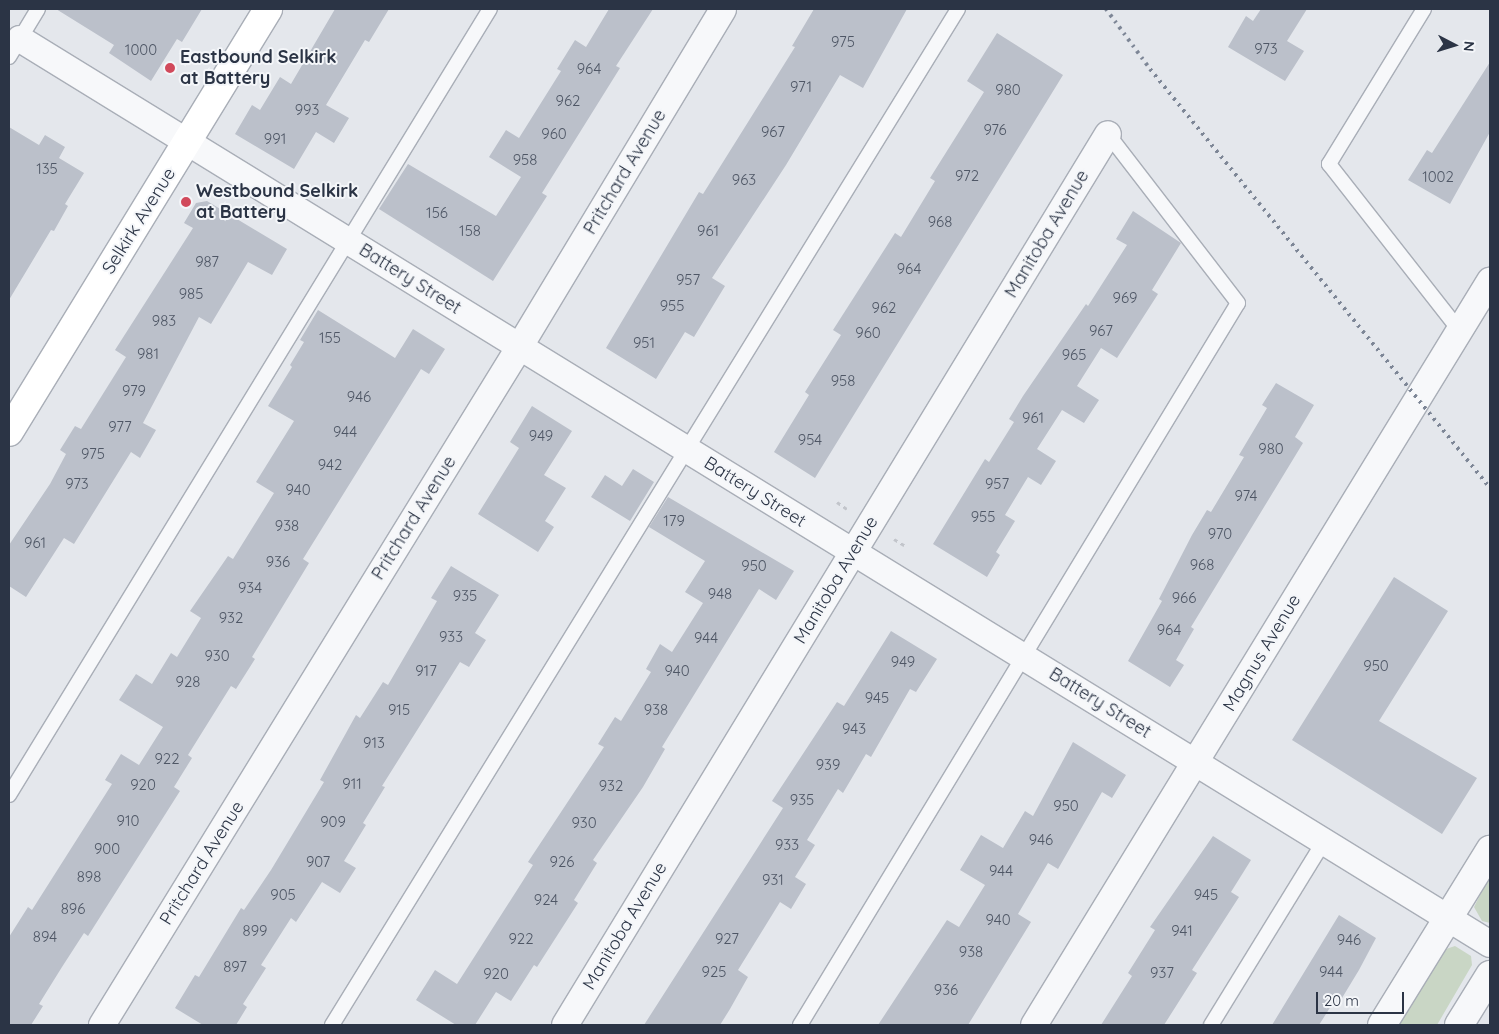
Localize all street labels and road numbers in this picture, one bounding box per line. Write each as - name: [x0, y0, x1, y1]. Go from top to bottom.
- street label: Pritchard Avenue: [579, 106, 671, 238]
- street label: Selkirk Avenue: [98, 164, 180, 278]
- street label: Manitoba Avenue: [1000, 166, 1094, 302]
- street label: Battery Street: [355, 239, 465, 319]
- street label: Pritchard Avenue: [367, 452, 461, 584]
- street label: Battery Street: [700, 452, 810, 532]
- street label: Manitoba Avenue: [789, 512, 883, 648]
- street label: Magnus Avenue: [1219, 591, 1305, 715]
- street label: Battery Street: [1045, 663, 1155, 743]
- street label: Pritchard Avenue: [155, 797, 249, 929]
- street label: Manitoba Avenue: [578, 858, 672, 994]

